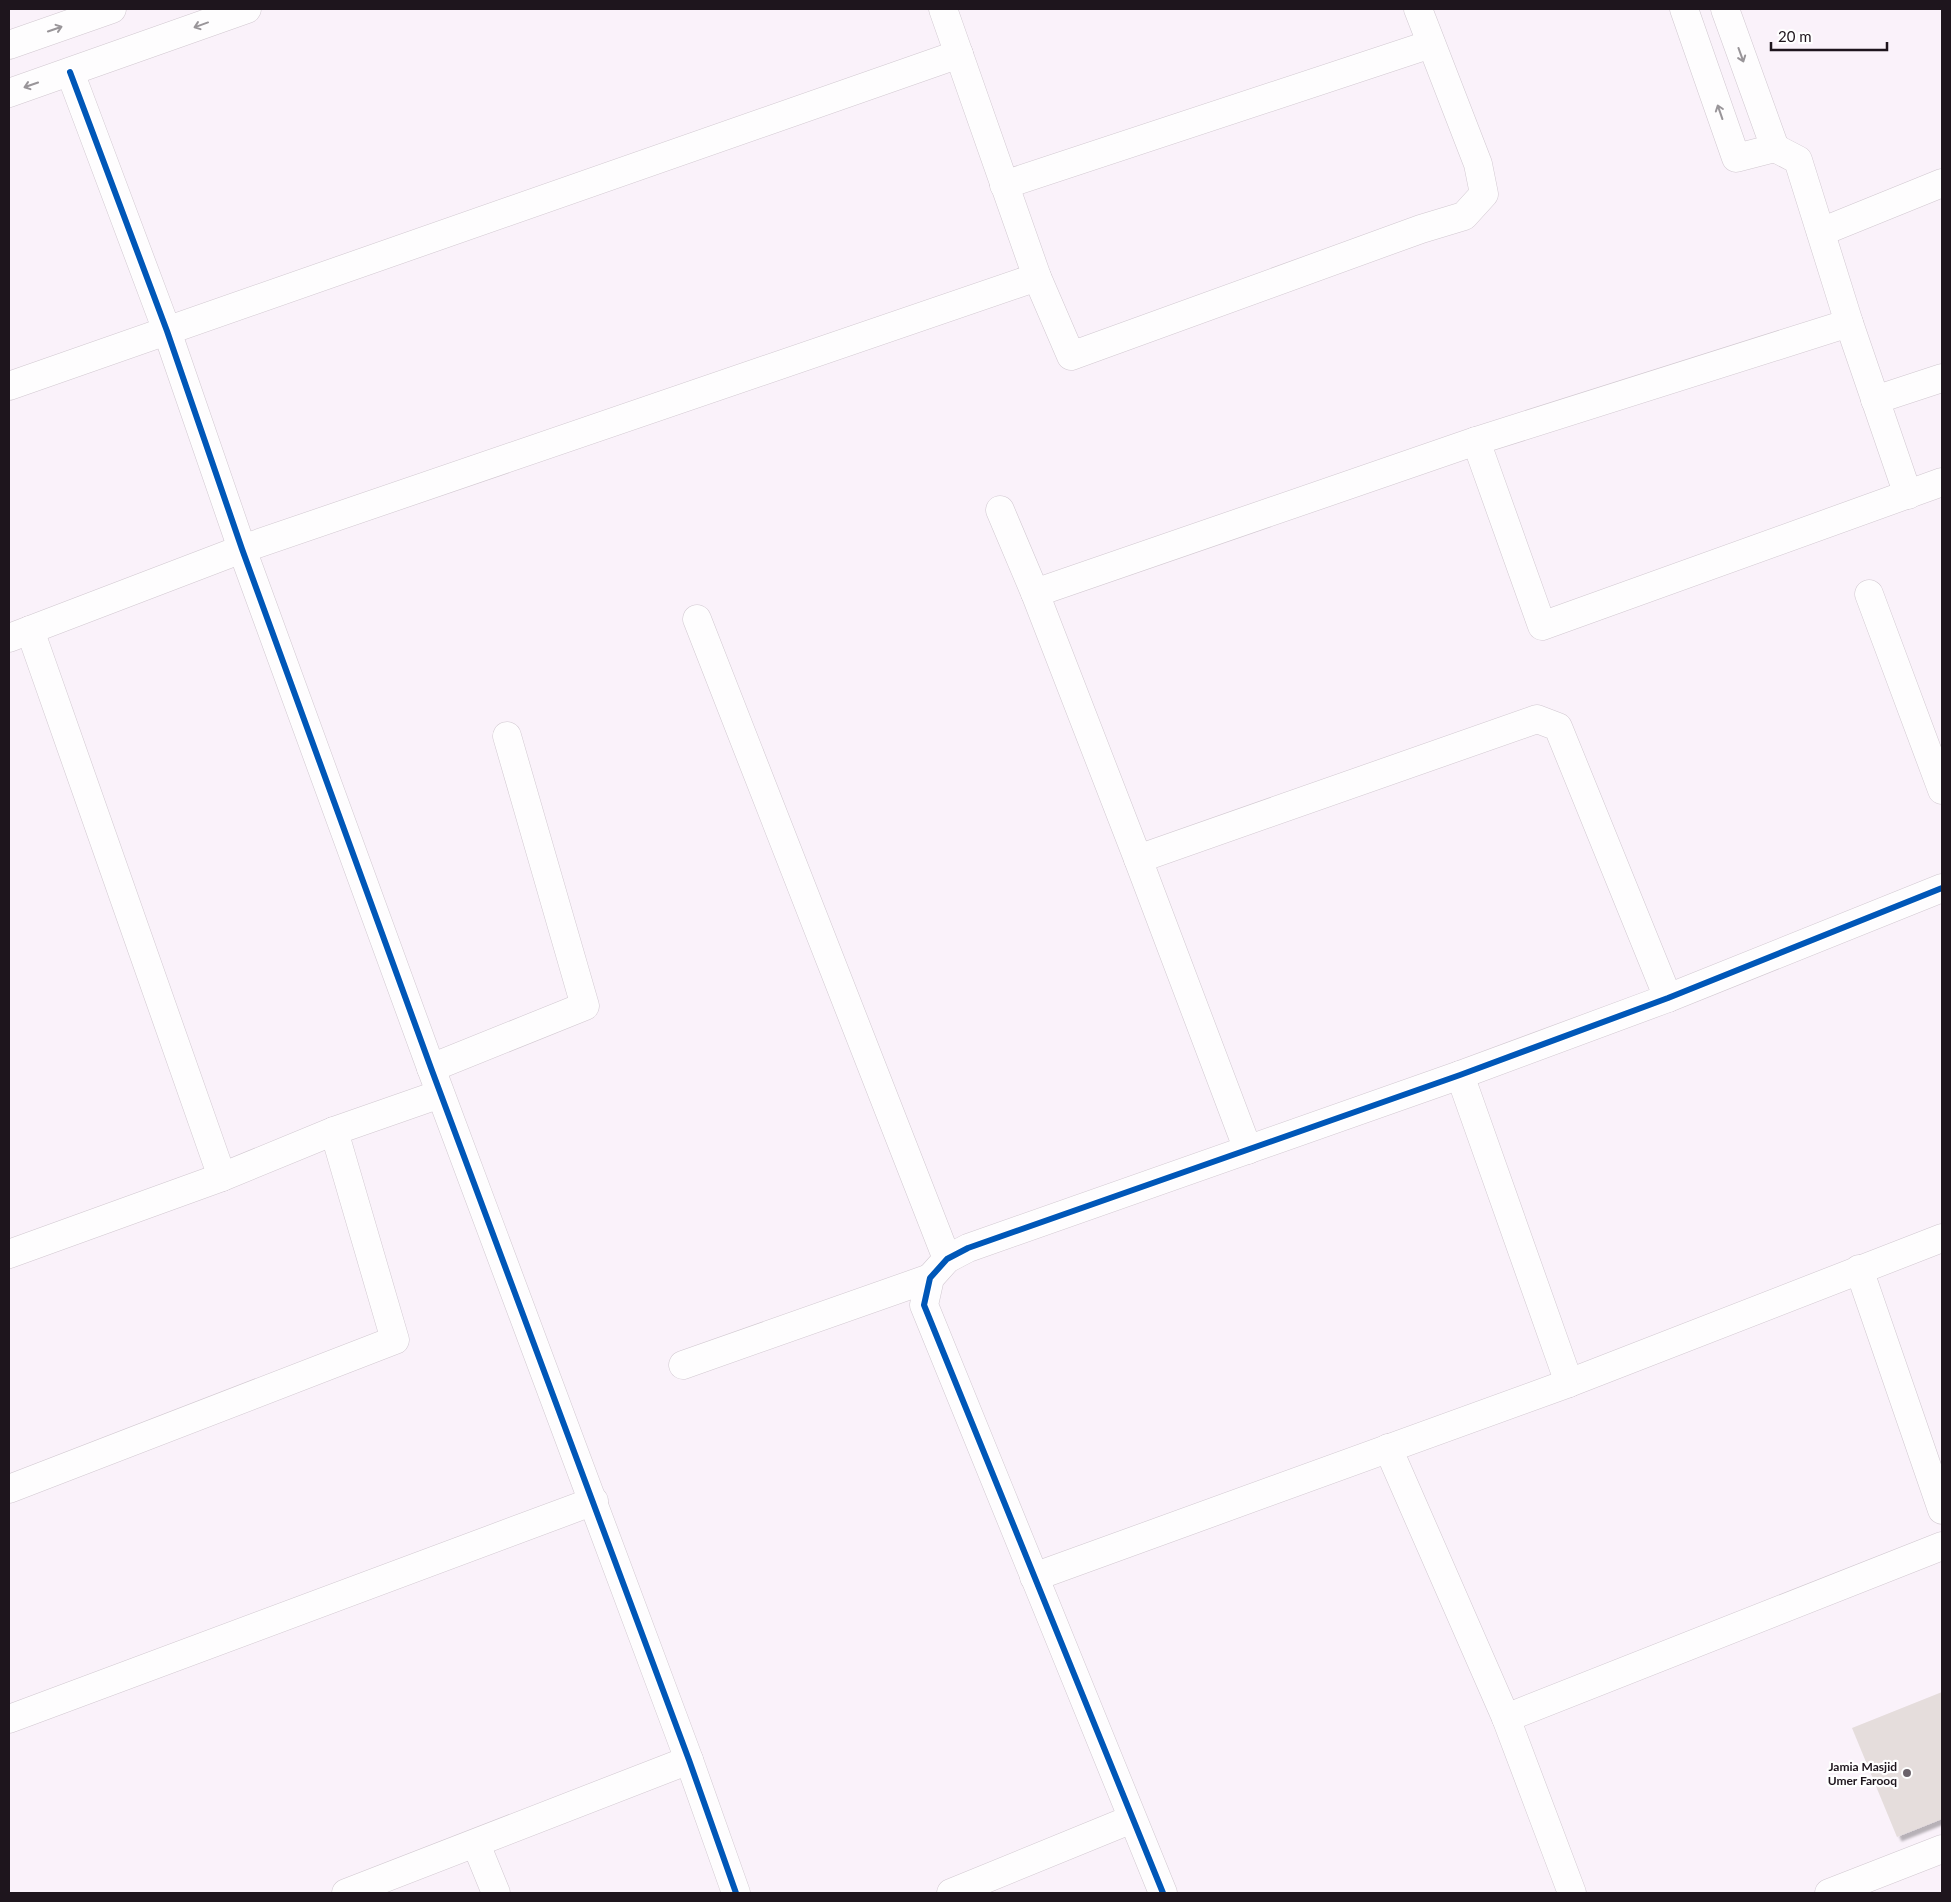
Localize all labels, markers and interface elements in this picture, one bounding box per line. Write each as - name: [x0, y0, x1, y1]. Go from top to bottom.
- scale bar: [1771, 20, 1887, 52]
- one-way arrow: [194, 21, 209, 30]
- one-way arrow: [47, 24, 62, 33]
- text: 20 m: [1778, 27, 1812, 45]
- one-way arrow: [1737, 46, 1746, 62]
- one-way arrow: [24, 81, 39, 90]
- one-way arrow: [1714, 104, 1724, 120]
- place label: Jamia Masjid Umer Farooq: [1828, 1759, 1897, 1788]
- marker: Jamia Masjid Umer Farooq: [1901, 1767, 1913, 1779]

